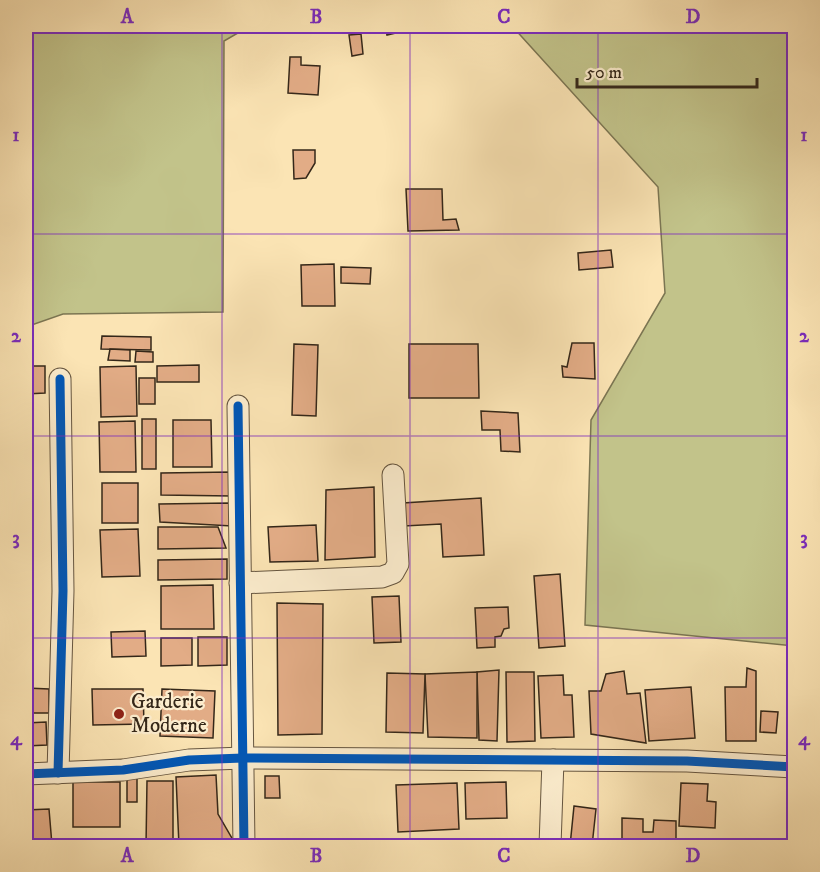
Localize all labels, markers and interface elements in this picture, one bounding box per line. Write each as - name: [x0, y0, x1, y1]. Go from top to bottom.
- text: A: [120, 5, 135, 30]
- text: B: [310, 5, 322, 30]
- text: C: [497, 5, 511, 30]
- text: D: [686, 5, 701, 30]
- scale bar: [577, 51, 757, 89]
- text: 50 m: [586, 62, 622, 84]
- text: 1: [12, 123, 20, 148]
- text: 1: [800, 123, 808, 148]
- text: 2: [11, 324, 22, 349]
- text: 2: [799, 324, 810, 349]
- text: 3: [12, 526, 20, 551]
- text: 3: [800, 526, 808, 551]
- place label: Garderie Moderne: [131, 689, 207, 739]
- marker: Garderie Moderne: [112, 707, 126, 721]
- text: 4: [10, 727, 23, 752]
- text: 4: [798, 727, 811, 752]
- text: A: [120, 844, 135, 869]
- text: B: [310, 844, 322, 869]
- text: C: [497, 844, 511, 869]
- text: D: [686, 844, 701, 869]

